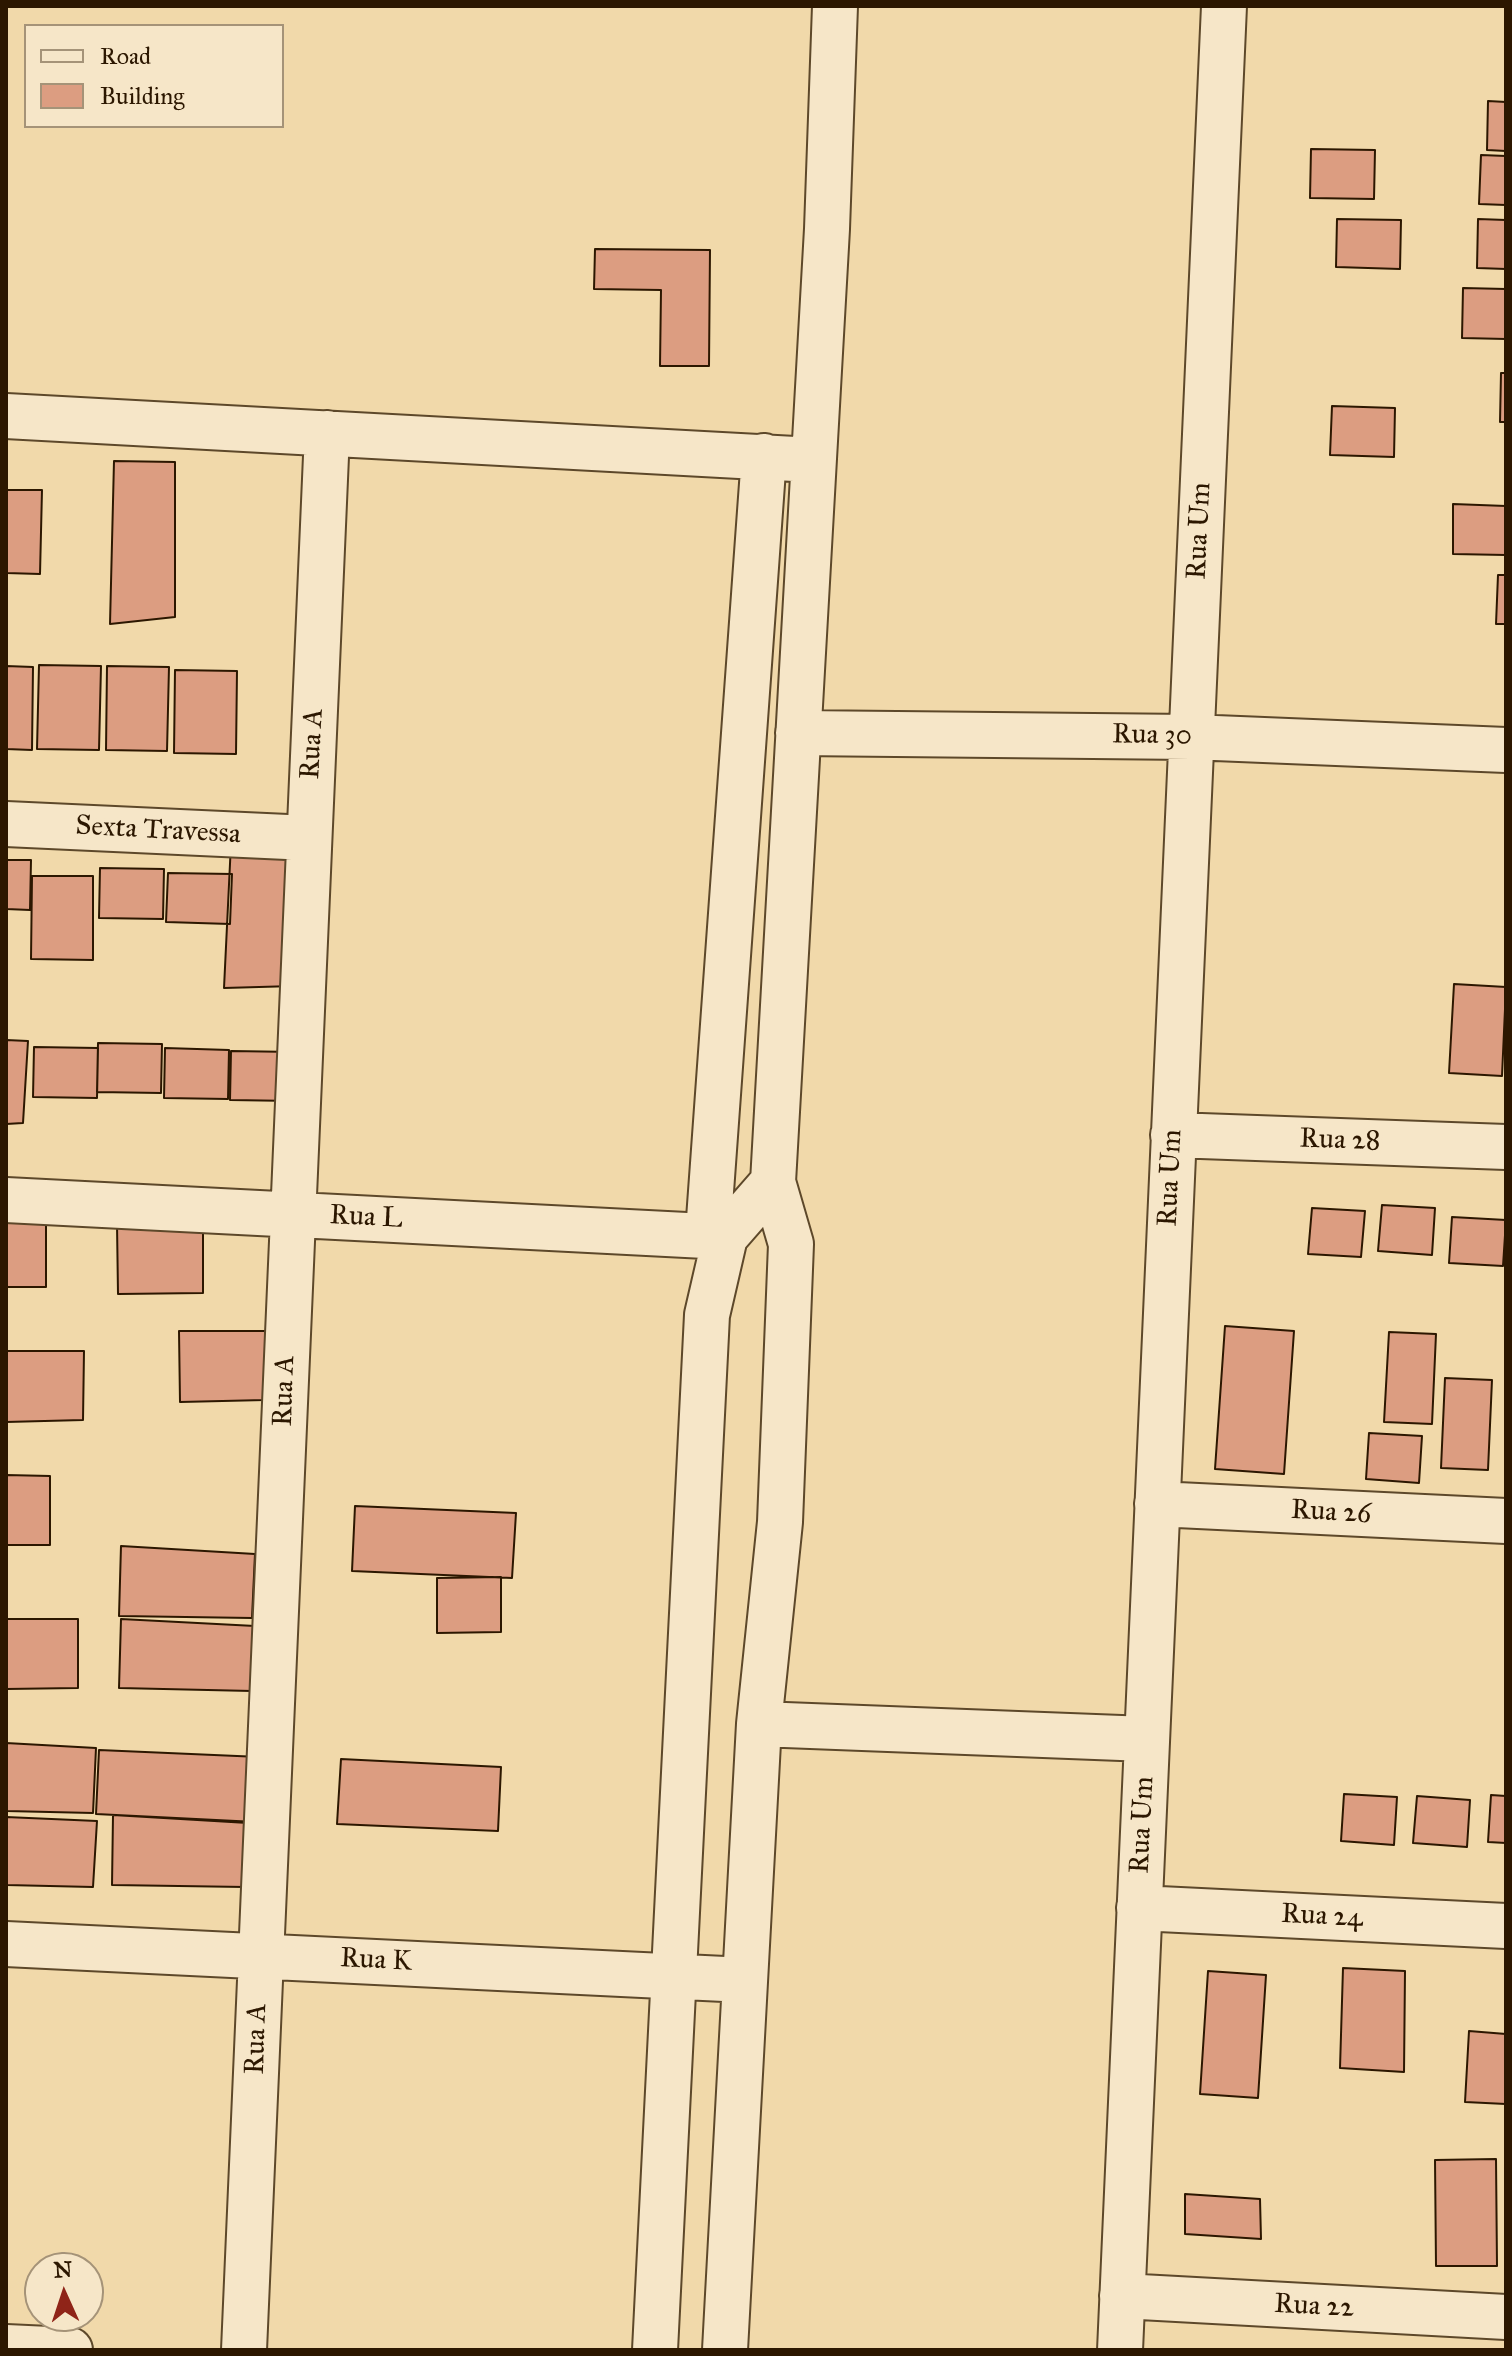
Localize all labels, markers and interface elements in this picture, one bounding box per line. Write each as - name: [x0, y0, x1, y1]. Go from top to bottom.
- legend: [24, 24, 284, 128]
- text: Road: [100, 41, 151, 71]
- text: Building: [100, 81, 185, 111]
- street label: Rua Um: [1181, 482, 1219, 580]
- street label: Rua A: [294, 708, 332, 780]
- street label: Rua 30: [1112, 719, 1192, 753]
- street label: Sexta Travessa: [74, 810, 242, 852]
- street label: Rua 28: [1299, 1123, 1381, 1159]
- street label: Rua Um: [1152, 1129, 1190, 1227]
- street label: Rua L: [329, 1199, 403, 1237]
- street label: Rua A: [267, 1355, 303, 1427]
- street label: Rua 26: [1290, 1494, 1372, 1532]
- street label: Rua Um: [1124, 1776, 1162, 1874]
- street label: Rua 24: [1280, 1898, 1364, 1936]
- street label: Rua K: [339, 1942, 413, 1980]
- street label: Rua A: [239, 2003, 275, 2075]
- north arrow: [24, 2252, 104, 2332]
- text: N: [53, 2256, 73, 2284]
- street label: Rua 22: [1273, 2288, 1355, 2326]

